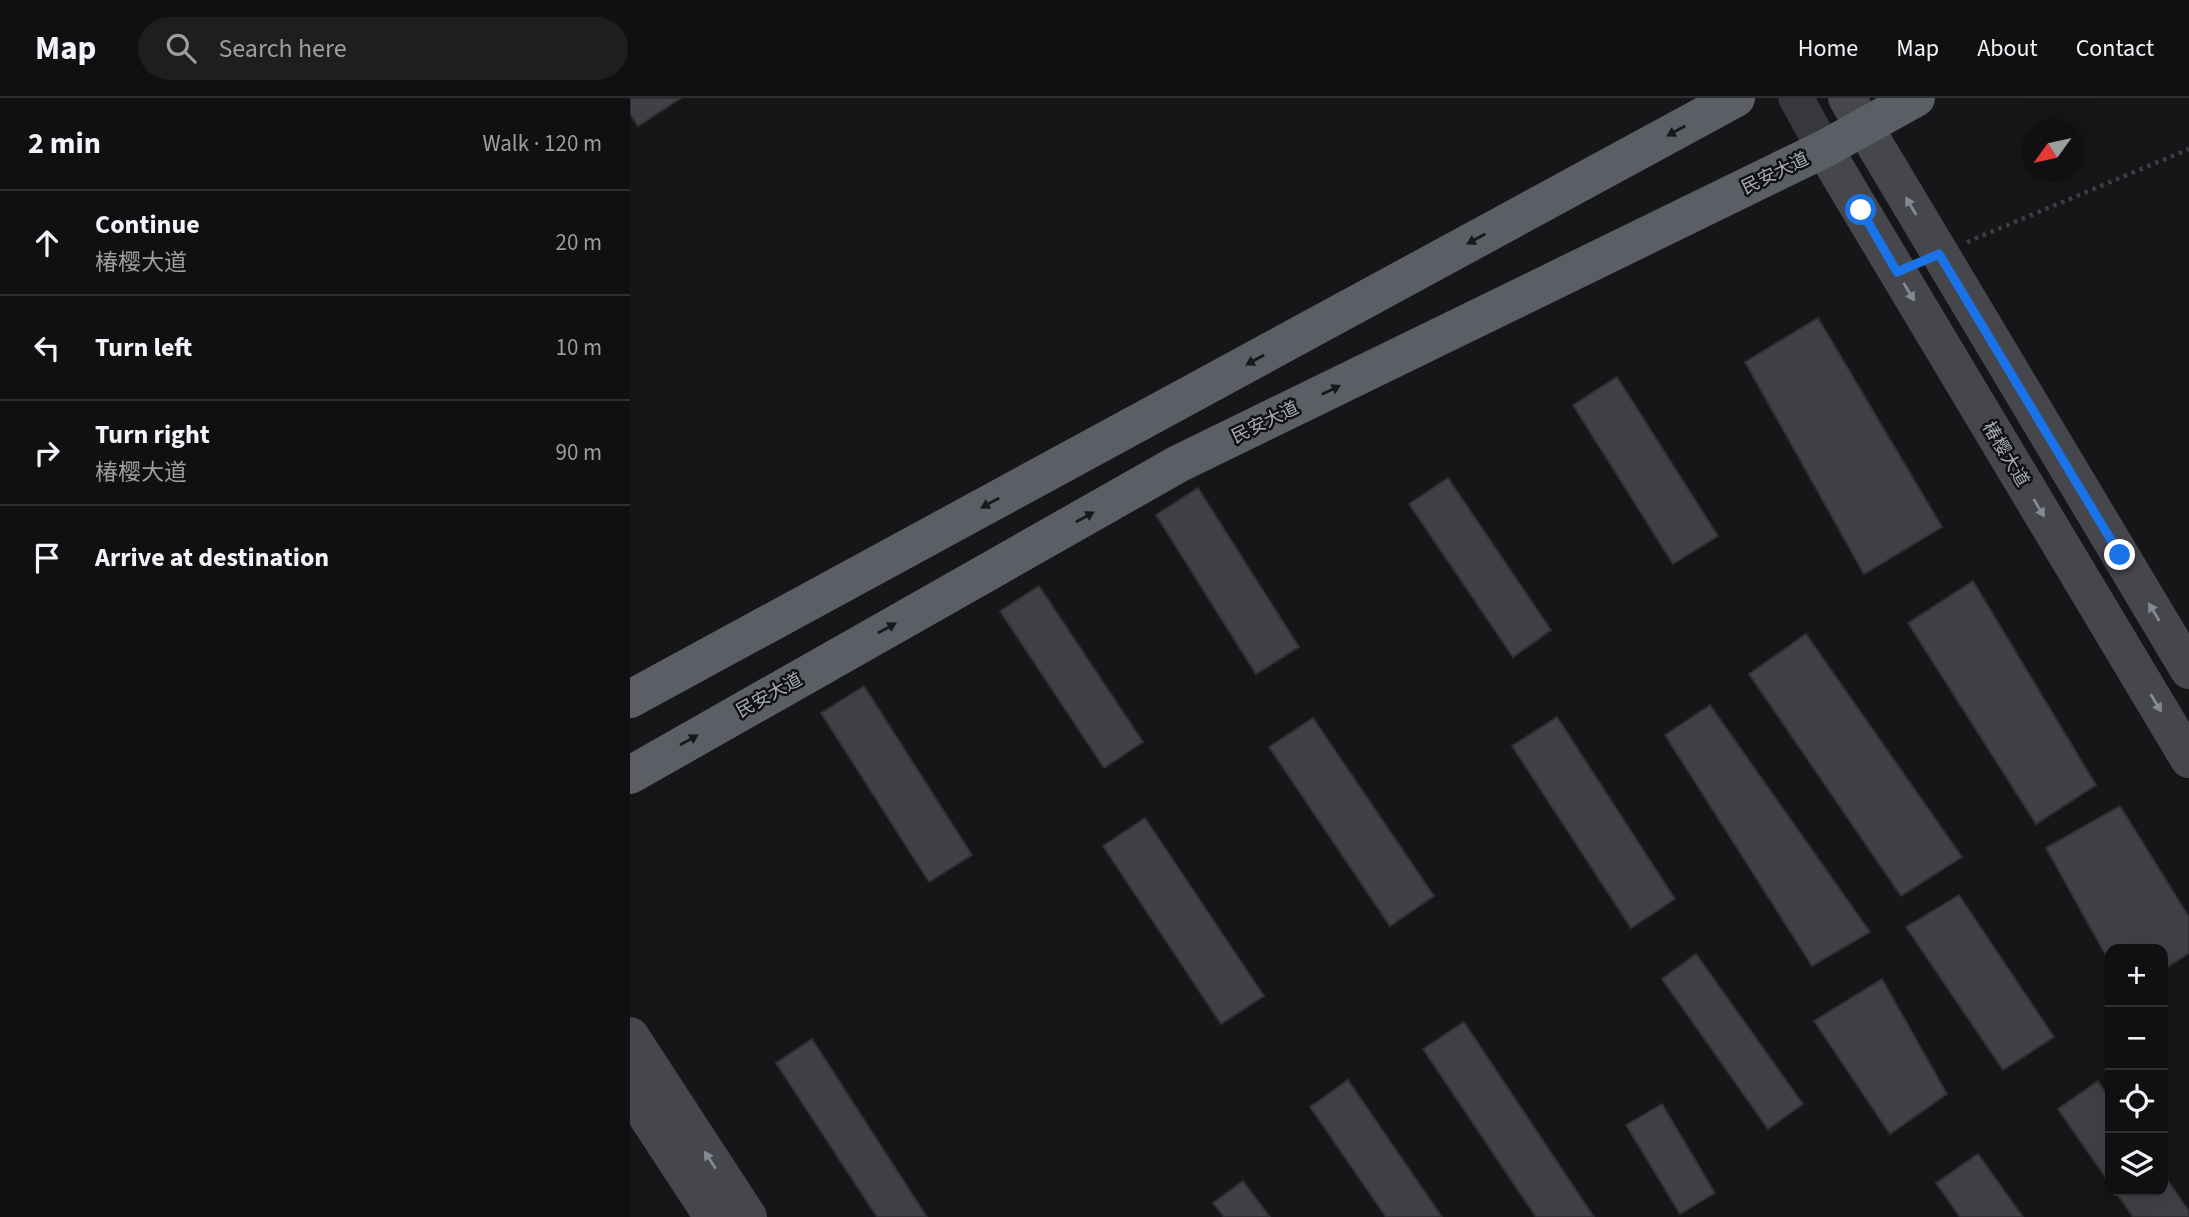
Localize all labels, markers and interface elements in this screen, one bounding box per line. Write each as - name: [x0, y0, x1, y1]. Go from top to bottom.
- search box: [138, 17, 628, 80]
- text: Map: [35, 25, 96, 72]
- icon: search: [162, 29, 200, 67]
- text: Search here: [218, 30, 347, 67]
- text: Home: [1798, 31, 1858, 66]
- text: Map: [1896, 31, 1939, 66]
- text: About: [1977, 31, 2038, 66]
- text: Contact: [2076, 31, 2154, 66]
- north arrow: [2021, 119, 2084, 182]
- text: 2 min: [28, 122, 101, 165]
- one-way arrow: [1666, 125, 1686, 136]
- text: Walk · 120 m: [483, 127, 602, 160]
- street label: 民安大道: [1737, 146, 1813, 200]
- route start: [1845, 194, 1876, 225]
- one-way arrow: [1905, 197, 1917, 216]
- text: Continue: [95, 206, 200, 243]
- icon: ahead: [28, 224, 66, 262]
- text: 20 m: [555, 226, 602, 259]
- one-way arrow: [1466, 233, 1486, 245]
- text: 椿樱大道: [95, 246, 187, 279]
- one-way arrow: [1903, 283, 1915, 302]
- icon: left: [28, 329, 66, 367]
- text: Turn left: [95, 329, 192, 366]
- text: 10 m: [555, 331, 602, 364]
- one-way arrow: [1244, 353, 1264, 365]
- one-way arrow: [1321, 384, 1341, 396]
- street label: 民安大道: [1227, 395, 1303, 449]
- text: Turn right: [95, 416, 210, 453]
- street label: 椿樱大道: [1976, 417, 2035, 492]
- icon: right: [28, 434, 66, 472]
- text: 90 m: [555, 436, 602, 469]
- text: 椿樱大道: [95, 456, 187, 489]
- one-way arrow: [980, 498, 1000, 509]
- one-way arrow: [2032, 499, 2045, 518]
- one-way arrow: [1075, 511, 1095, 523]
- icon: arrive: [28, 539, 66, 577]
- text: Arrive at destination: [95, 539, 329, 576]
- route end: [2104, 539, 2135, 570]
- one-way arrow: [2148, 602, 2160, 621]
- one-way arrow: [877, 622, 896, 634]
- street label: 民安大道: [732, 667, 807, 724]
- one-way arrow: [2149, 694, 2162, 713]
- one-way arrow: [679, 734, 698, 746]
- map controls: [2105, 944, 2168, 1196]
- button: +: [2105, 944, 2168, 1007]
- button: −: [2105, 1007, 2168, 1070]
- button: locate: [2105, 1070, 2168, 1133]
- button: layers: [2105, 1133, 2168, 1196]
- one-way arrow: [704, 1150, 717, 1170]

